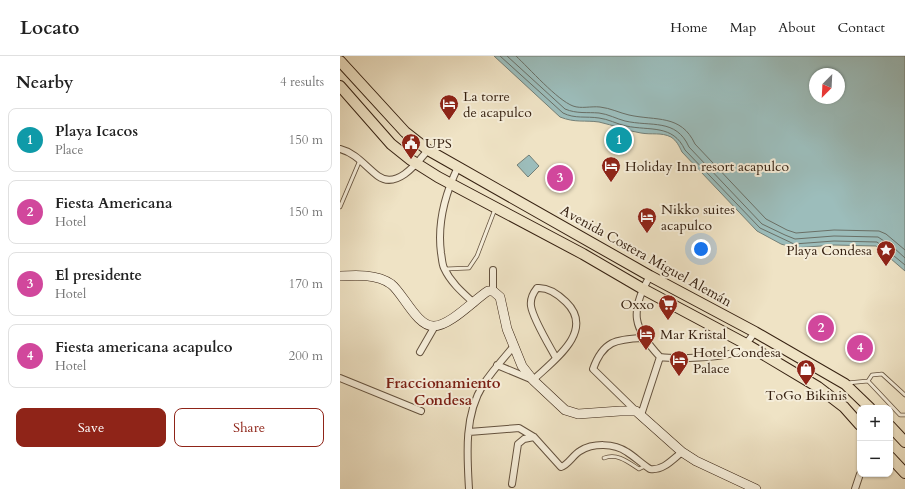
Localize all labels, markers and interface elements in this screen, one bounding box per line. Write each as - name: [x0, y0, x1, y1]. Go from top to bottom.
- text: Locato: [20, 15, 79, 41]
- text: Home: [670, 18, 708, 37]
- text: Map: [730, 18, 756, 37]
- text: About: [778, 18, 815, 37]
- text: Contact: [837, 18, 885, 37]
- north arrow: [809, 68, 845, 104]
- text: Nearby: [16, 71, 73, 94]
- text: 4 results: [280, 73, 324, 91]
- place label: La torre de acapulco: [463, 87, 532, 122]
- hotel icon: La torre de acapulco: [438, 93, 460, 121]
- text: Playa Icacos: [55, 121, 138, 141]
- pin: 1: [606, 125, 632, 155]
- text: 1: [27, 131, 33, 149]
- text: 150 m: [289, 131, 323, 149]
- public building icon: UPS: [400, 132, 422, 160]
- place label: UPS: [425, 134, 452, 153]
- text: Place: [55, 141, 83, 159]
- hotel icon: Holiday Inn resort acapulco: [600, 155, 622, 183]
- place label: Holiday Inn resort acapulco: [625, 157, 789, 176]
- pin: 3: [547, 163, 573, 193]
- text: Fiesta Americana: [55, 193, 173, 213]
- place label: Nikko suites acapulco: [661, 200, 735, 235]
- street label: Avenida Costera Miguel Alemán: [557, 201, 735, 311]
- text: 2: [27, 203, 33, 221]
- text: 150 m: [289, 203, 323, 221]
- hotel icon: Nikko suites acapulco: [636, 206, 658, 234]
- text: Hotel: [55, 213, 86, 231]
- your location: [691, 239, 711, 259]
- place icon: Playa Condesa: [875, 239, 897, 267]
- place label: Playa Condesa: [786, 241, 872, 260]
- text: El presidente: [55, 265, 142, 285]
- text: 3: [27, 275, 33, 293]
- text: 170 m: [289, 275, 323, 293]
- text: Hotel: [55, 285, 86, 303]
- supermarket icon: Oxxo: [657, 293, 679, 321]
- place label: Oxxo: [620, 295, 654, 314]
- pin: 2: [808, 313, 834, 343]
- hotel icon: Mar Kristal: [635, 323, 657, 351]
- place label: Mar Kristal: [660, 325, 727, 344]
- pin: 4: [847, 333, 873, 363]
- text: Fiesta americana acapulco: [55, 337, 233, 357]
- place label: Hotel Condesa Palace: [693, 343, 781, 378]
- text: 4: [27, 347, 33, 365]
- text: 200 m: [289, 347, 323, 365]
- hotel icon: Hotel Condesa Palace: [668, 349, 690, 377]
- text: Hotel: [55, 357, 86, 375]
- shop icon: ToGo Bikinis: [795, 358, 817, 386]
- district label: Fraccionamiento Condesa: [386, 373, 501, 410]
- place label: ToGo Bikinis: [765, 386, 847, 405]
- map controls: [857, 405, 893, 477]
- button: +: [857, 405, 893, 441]
- button: Save: [16, 408, 166, 447]
- button: Share: [174, 408, 324, 447]
- button: −: [857, 441, 893, 477]

